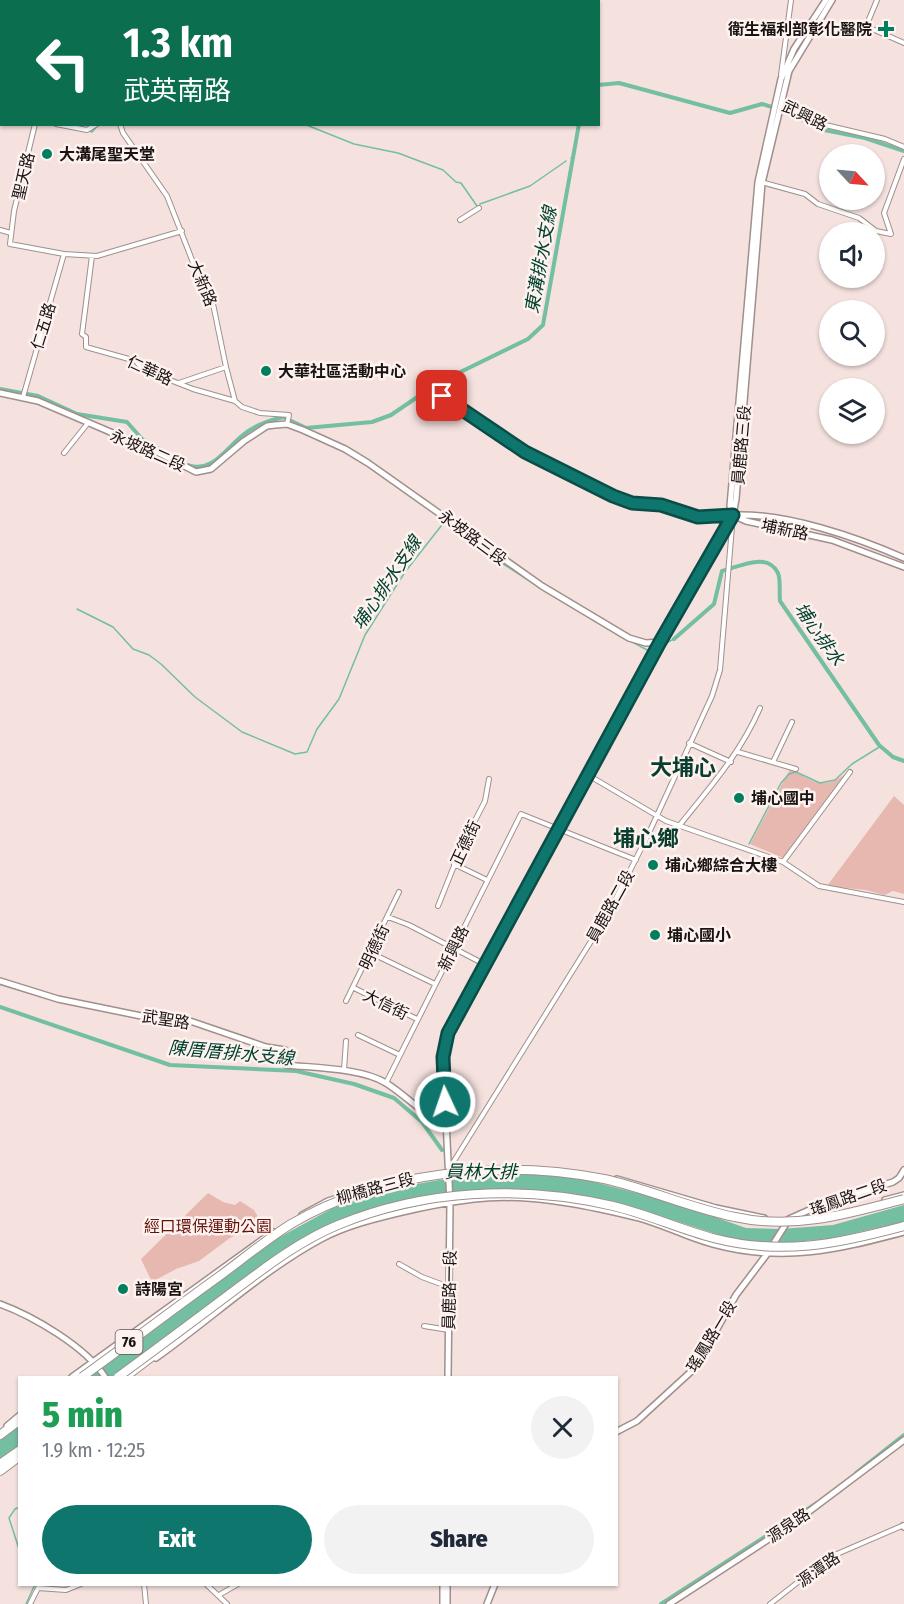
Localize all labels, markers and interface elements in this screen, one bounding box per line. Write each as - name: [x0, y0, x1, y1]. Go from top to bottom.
- text: 1.3 km: [123, 18, 233, 68]
- place label: 衛生福利部彰化醫院: [728, 20, 872, 39]
- marker: 衛生福利部彰化醫院: [877, 20, 895, 38]
- icon: left: [24, 24, 102, 102]
- text: 武英南路: [123, 75, 231, 107]
- street label: 武興路: [779, 96, 831, 135]
- north arrow: [819, 144, 885, 210]
- map controls: [819, 144, 885, 444]
- place label: 大溝尾聖天堂: [59, 145, 155, 164]
- marker: 大溝尾聖天堂: [40, 147, 54, 161]
- street label: 聖天路: [9, 151, 38, 202]
- water label: 東溝排水支線: [521, 203, 562, 315]
- button: sound: [819, 222, 885, 288]
- street label: 大新路: [184, 257, 221, 309]
- street label: 仁五路: [27, 300, 60, 352]
- button: search: [819, 300, 885, 366]
- street label: 仁華路: [124, 352, 176, 389]
- place label: 大華社區活動中心: [278, 362, 406, 381]
- marker: 大華社區活動中心: [259, 364, 273, 378]
- pin: [416, 370, 467, 421]
- button: layers: [819, 378, 885, 444]
- icon: arrive: [425, 379, 458, 412]
- street label: 員鹿路三段: [729, 404, 754, 486]
- street label: 永坡路二段: [107, 426, 188, 475]
- street label: 永坡路三段: [435, 506, 510, 569]
- street label: 埔新路: [759, 515, 810, 544]
- water label: 埔心排水支線: [348, 530, 427, 634]
- water label: 埔心排水: [789, 598, 849, 671]
- district label: 大埔心: [650, 754, 716, 781]
- place label: 埔心國中: [751, 789, 815, 808]
- marker: 埔心國中: [732, 791, 746, 805]
- street label: 正德街: [447, 817, 484, 869]
- district label: 埔心鄉: [613, 825, 679, 852]
- place label: 埔心鄉綜合大樓: [665, 856, 777, 875]
- marker: 埔心鄉綜合大樓: [646, 858, 660, 872]
- street label: 員鹿路二段: [583, 867, 638, 946]
- street label: 明德街: [356, 921, 393, 973]
- street label: 新興路: [434, 922, 473, 974]
- place label: 埔心國小: [667, 926, 731, 945]
- marker: 埔心國小: [648, 928, 662, 942]
- street label: 大信街: [360, 985, 412, 1024]
- street label: 武聖路: [141, 1006, 191, 1033]
- water label: 陳厝厝排水支線: [167, 1037, 297, 1070]
- position arrow: [413, 1070, 477, 1134]
- water label: 員林大排: [445, 1161, 519, 1183]
- street label: 柳橋路三段: [334, 1169, 416, 1208]
- street label: 瑤鳳路二段: [807, 1175, 889, 1219]
- park label: 經口環保運動公園: [144, 1217, 272, 1236]
- street label: 員鹿路一段: [439, 1250, 460, 1330]
- place label: 詩陽宮: [135, 1280, 183, 1299]
- marker: 詩陽宮: [116, 1282, 130, 1296]
- street label: 瑤鳳路一段: [683, 1297, 740, 1375]
- road number: 76: [116, 1330, 142, 1354]
- text: 5 min: [42, 1393, 123, 1437]
- button: close: [531, 1396, 594, 1459]
- text: 1.9 km · 12:25: [42, 1438, 145, 1462]
- street label: 源泉路: [763, 1504, 813, 1547]
- button: Exit: [42, 1505, 312, 1574]
- button: Share: [324, 1505, 594, 1574]
- street label: 源潭路: [793, 1548, 843, 1591]

